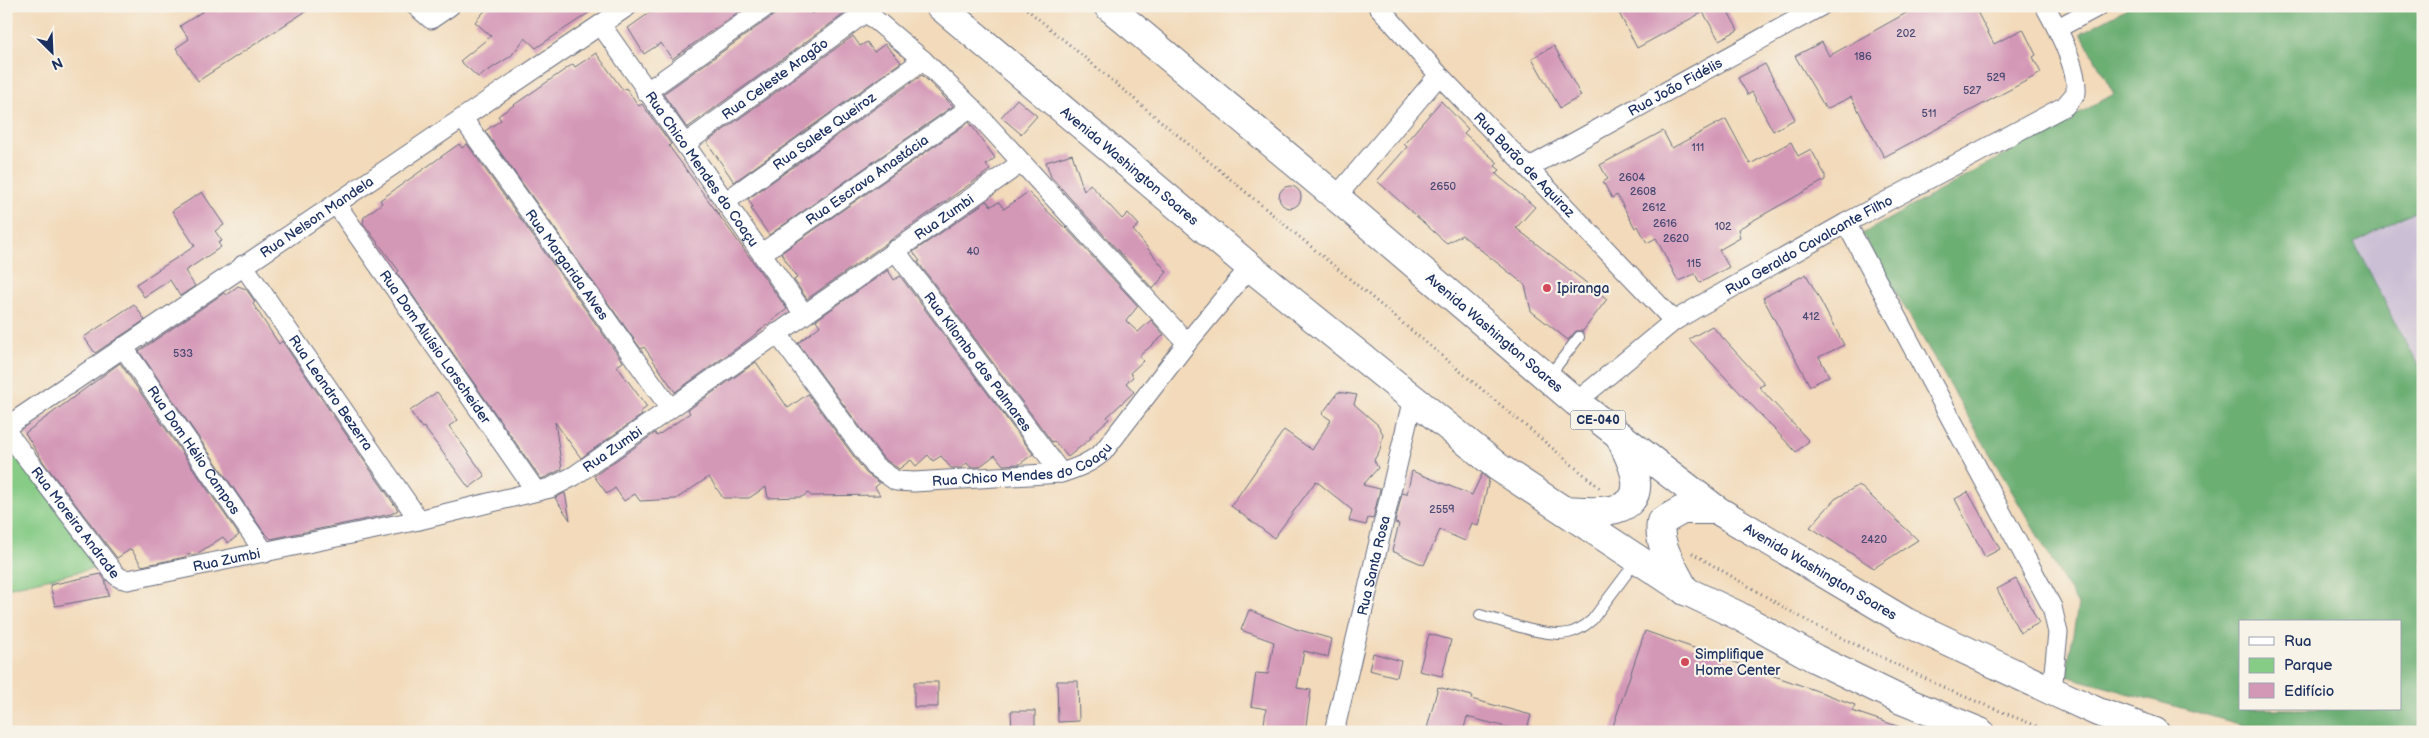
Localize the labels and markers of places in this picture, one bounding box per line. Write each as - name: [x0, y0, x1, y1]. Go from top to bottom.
- place label: Ipiranga: [1557, 280, 1609, 297]
- marker: Ipiranga: [1541, 282, 1553, 294]
- place label: Simplifique Home Center: [1695, 646, 1781, 679]
- marker: Simplifique Home Center: [1679, 656, 1691, 668]

